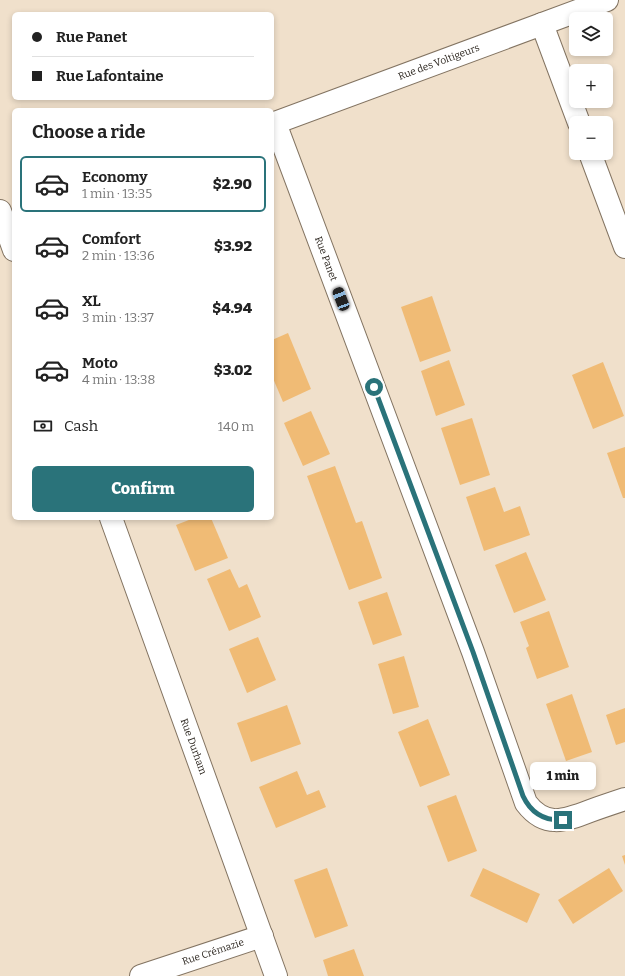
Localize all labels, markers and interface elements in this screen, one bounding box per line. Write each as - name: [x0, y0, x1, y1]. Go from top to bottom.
- map controls: [569, 12, 613, 160]
- button: layers: [569, 12, 613, 56]
- text: Rue Panet: [56, 28, 127, 46]
- street label: Rue des Voltigeurs: [397, 42, 482, 83]
- button: +: [569, 64, 613, 108]
- text: Rue Lafontaine: [56, 67, 164, 85]
- button: −: [569, 116, 613, 160]
- text: Choose a ride: [32, 121, 145, 143]
- icon: car: [34, 166, 70, 202]
- text: Economy: [82, 168, 148, 186]
- text: $2.90: [213, 175, 252, 193]
- text: 1 min · 13:35: [82, 186, 152, 201]
- icon: car: [34, 228, 70, 264]
- text: Comfort: [82, 230, 141, 248]
- street label: Rue Panet: [312, 235, 340, 283]
- text: $3.92: [214, 237, 252, 255]
- text: 2 min · 13:36: [82, 248, 155, 263]
- car: [331, 286, 351, 312]
- icon: car: [34, 290, 70, 326]
- text: XL: [82, 292, 101, 310]
- text: $4.94: [212, 299, 252, 317]
- text: 3 min · 13:37: [82, 310, 154, 325]
- icon: car: [34, 352, 70, 388]
- text: Moto: [82, 354, 118, 372]
- text: $3.02: [214, 361, 252, 379]
- text: 4 min · 13:38: [82, 372, 155, 387]
- route start: [365, 378, 383, 396]
- icon: cash: [32, 415, 54, 437]
- text: Cash: [64, 417, 98, 435]
- text: 140 m: [218, 419, 254, 434]
- button: Confirm: [32, 466, 254, 512]
- street label: Rue Durham: [178, 717, 209, 777]
- callout: 1 min: [530, 762, 596, 790]
- text: 1 min: [546, 768, 580, 783]
- route end: [554, 811, 572, 829]
- street label: Rue Crémazie: [181, 936, 246, 968]

